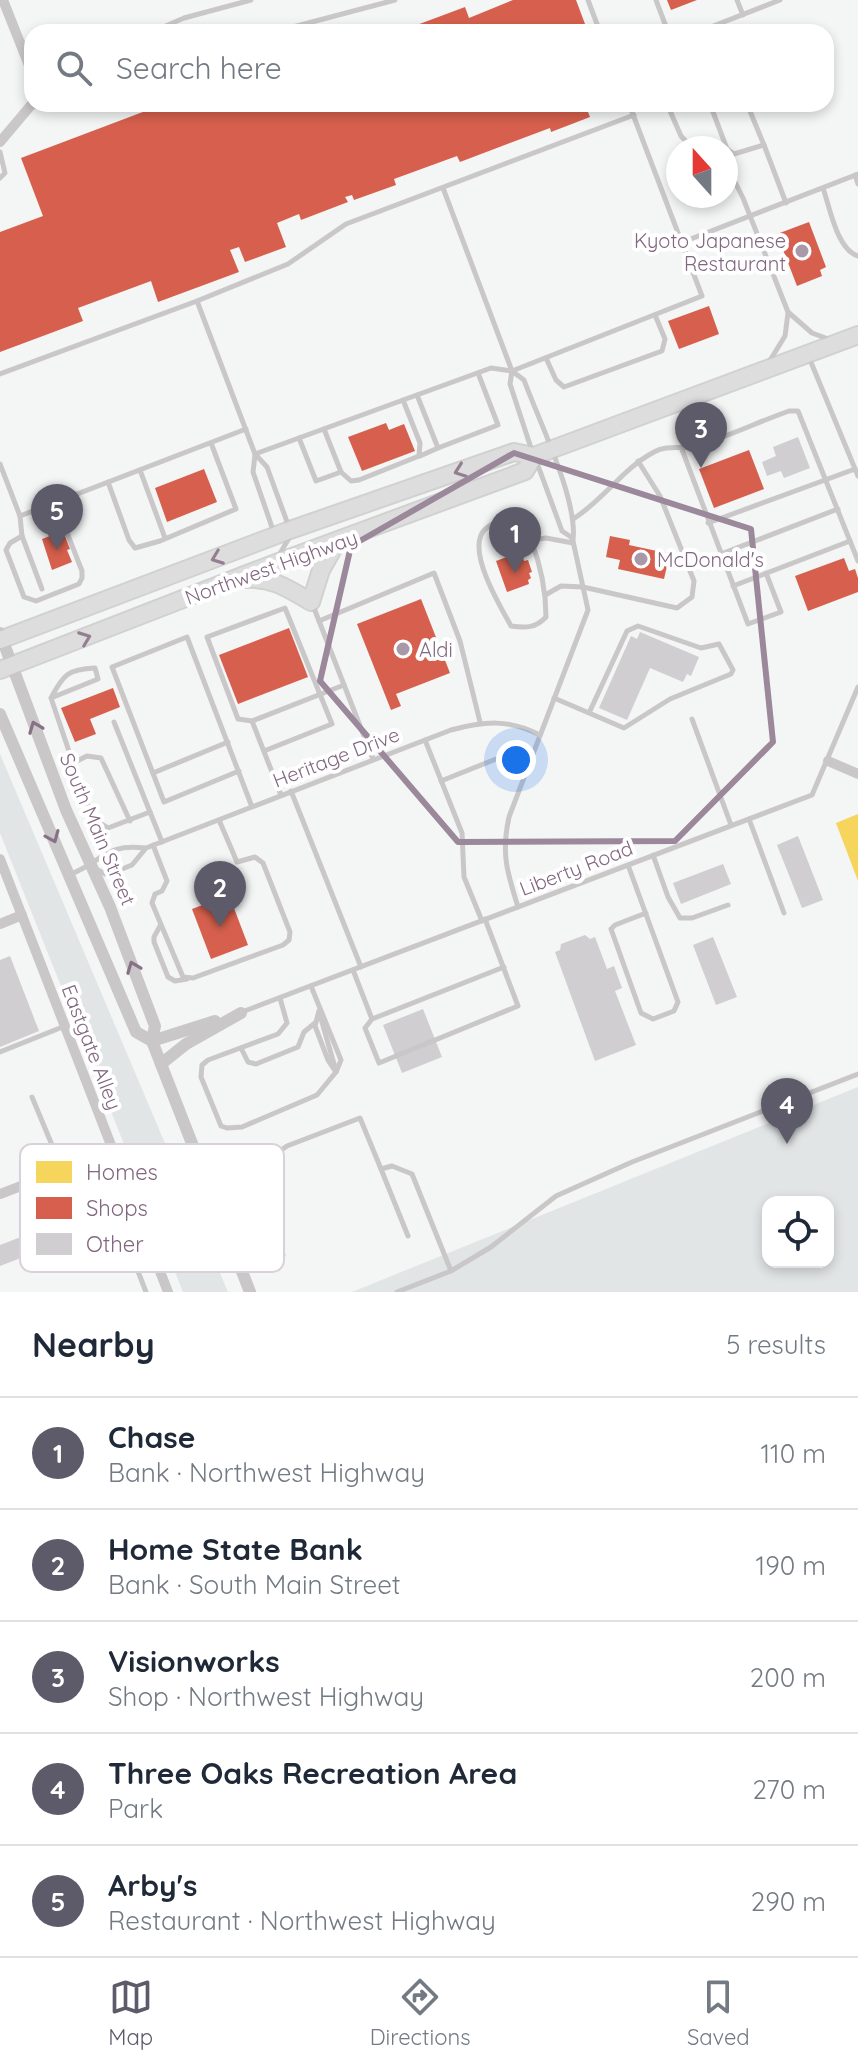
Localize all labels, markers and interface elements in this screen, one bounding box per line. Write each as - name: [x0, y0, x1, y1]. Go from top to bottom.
- search box: [24, 24, 834, 112]
- icon: search: [52, 46, 96, 90]
- text: Search here: [116, 49, 282, 87]
- north arrow: [666, 136, 738, 208]
- place label: Kyoto Japanese Restaurant: [634, 228, 786, 276]
- marker: Kyoto Japanese Restaurant: [793, 242, 811, 260]
- pin: 3: [675, 402, 727, 468]
- one-way arrow: [454, 462, 468, 478]
- pin: 5: [31, 484, 83, 550]
- pin: 1: [489, 507, 541, 573]
- street label: Northwest Highway: [181, 524, 361, 610]
- place label: McDonald's: [657, 547, 764, 572]
- one-way arrow: [211, 548, 225, 565]
- marker: McDonald's: [632, 550, 650, 568]
- one-way arrow: [77, 631, 91, 648]
- place label: Aldi: [419, 637, 453, 662]
- marker: Aldi: [394, 640, 412, 658]
- one-way arrow: [28, 721, 45, 735]
- street label: Heritage Drive: [269, 721, 403, 793]
- your location: [496, 740, 536, 780]
- street label: South Main Street: [55, 749, 141, 909]
- one-way arrow: [44, 829, 60, 843]
- street label: Liberty Road: [516, 835, 636, 901]
- pin: 2: [194, 861, 246, 927]
- one-way arrow: [126, 961, 143, 975]
- street label: Eastgate Alley: [57, 981, 127, 1113]
- pin: 4: [761, 1078, 813, 1144]
- legend: [20, 1144, 284, 1272]
- text: Homes: [86, 1158, 158, 1186]
- text: Shops: [86, 1194, 148, 1222]
- map controls: [762, 1196, 834, 1268]
- button: locate: [762, 1196, 834, 1268]
- text: Other: [86, 1230, 144, 1258]
- text: Nearby: [32, 1323, 155, 1366]
- text: 5 results: [726, 1328, 826, 1361]
- text: Chase: [108, 1418, 195, 1456]
- text: 1: [53, 1437, 63, 1470]
- text: 110 m: [760, 1437, 826, 1470]
- text: Bank · Northwest Highway: [108, 1456, 425, 1489]
- text: Home State Bank: [108, 1530, 363, 1568]
- text: 2: [51, 1549, 65, 1582]
- text: 190 m: [756, 1549, 826, 1582]
- text: Bank · South Main Street: [108, 1568, 401, 1601]
- text: Visionworks: [108, 1642, 280, 1680]
- text: 3: [51, 1661, 65, 1694]
- text: 200 m: [750, 1661, 826, 1694]
- text: Shop · Northwest Highway: [108, 1680, 424, 1713]
- text: Three Oaks Recreation Area: [108, 1754, 517, 1792]
- text: 4: [50, 1773, 66, 1806]
- text: 270 m: [752, 1773, 826, 1806]
- text: Park: [108, 1792, 163, 1825]
- text: Arby's: [108, 1866, 197, 1904]
- text: 5: [51, 1885, 65, 1918]
- text: 290 m: [751, 1885, 826, 1918]
- text: Restaurant · Northwest Highway: [108, 1904, 496, 1937]
- tab: Map: [108, 1975, 153, 2051]
- tab: Directions: [370, 1975, 470, 2051]
- tab: Saved: [687, 1975, 750, 2051]

